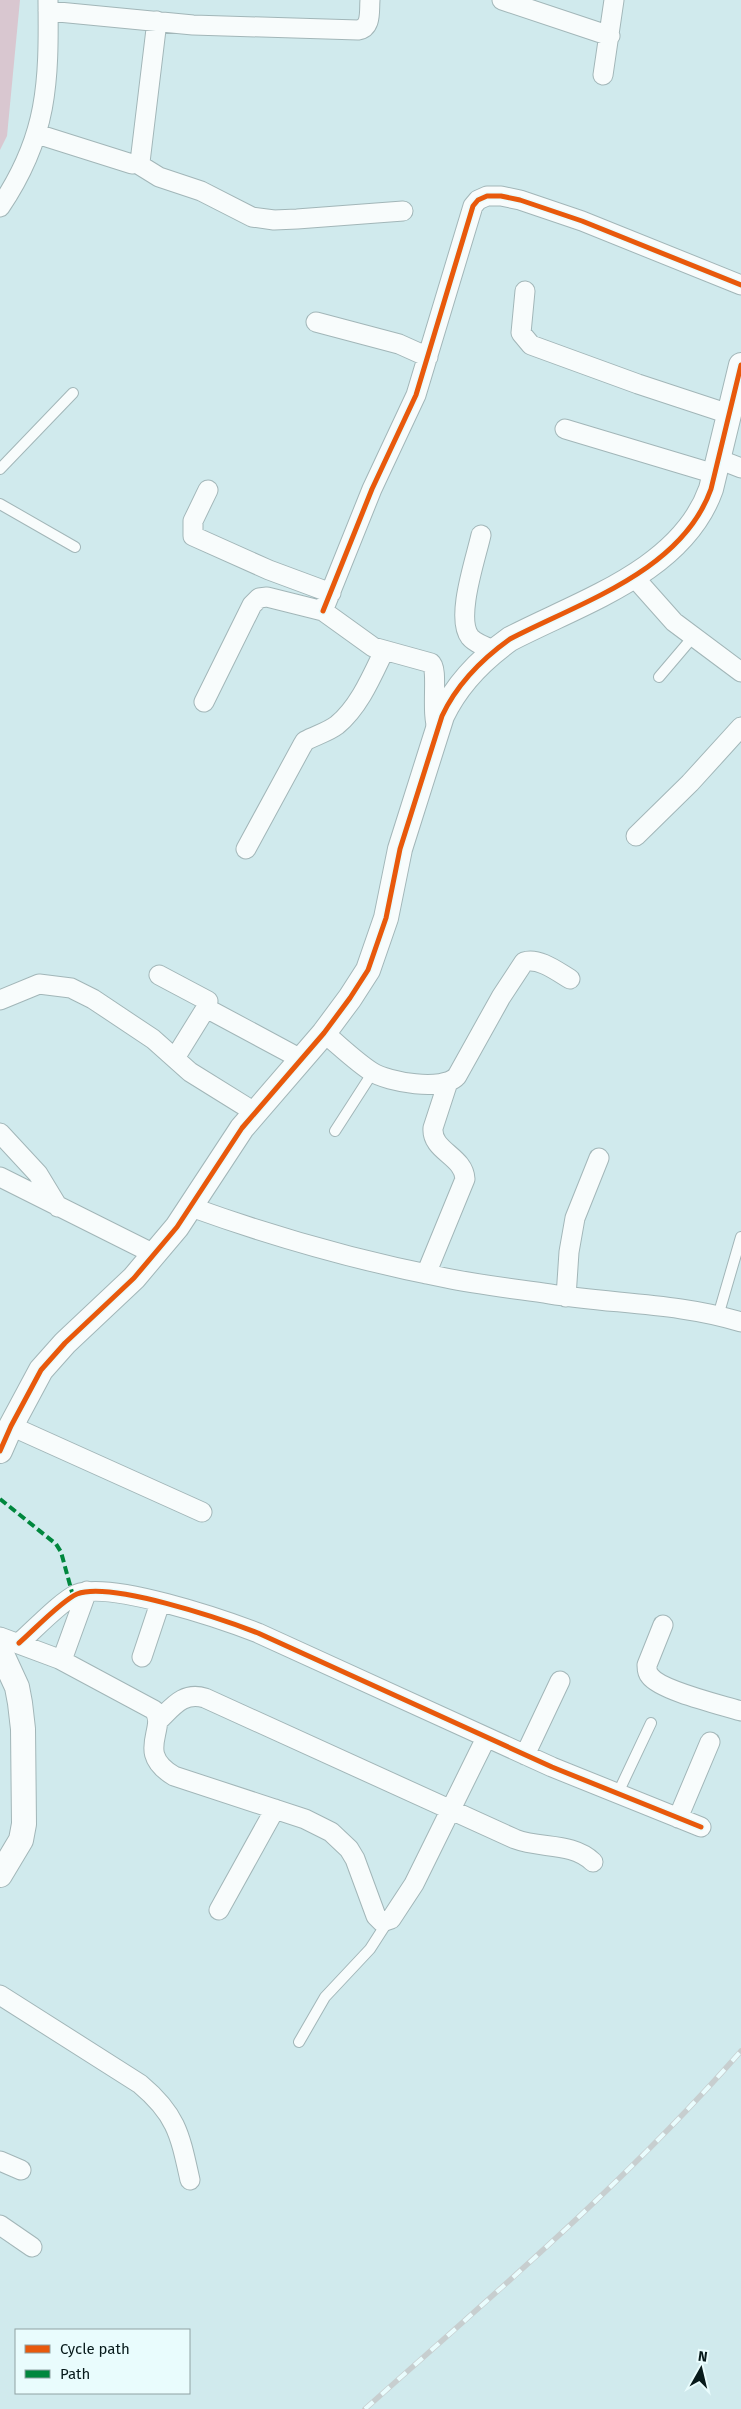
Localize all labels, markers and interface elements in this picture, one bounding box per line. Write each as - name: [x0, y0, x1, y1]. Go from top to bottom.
- legend: [15, 2329, 190, 2394]
- text: Cycle path: [60, 2340, 130, 2358]
- north arrow: [676, 2344, 726, 2394]
- text: N: [697, 2348, 709, 2366]
- text: Path: [60, 2365, 90, 2383]

